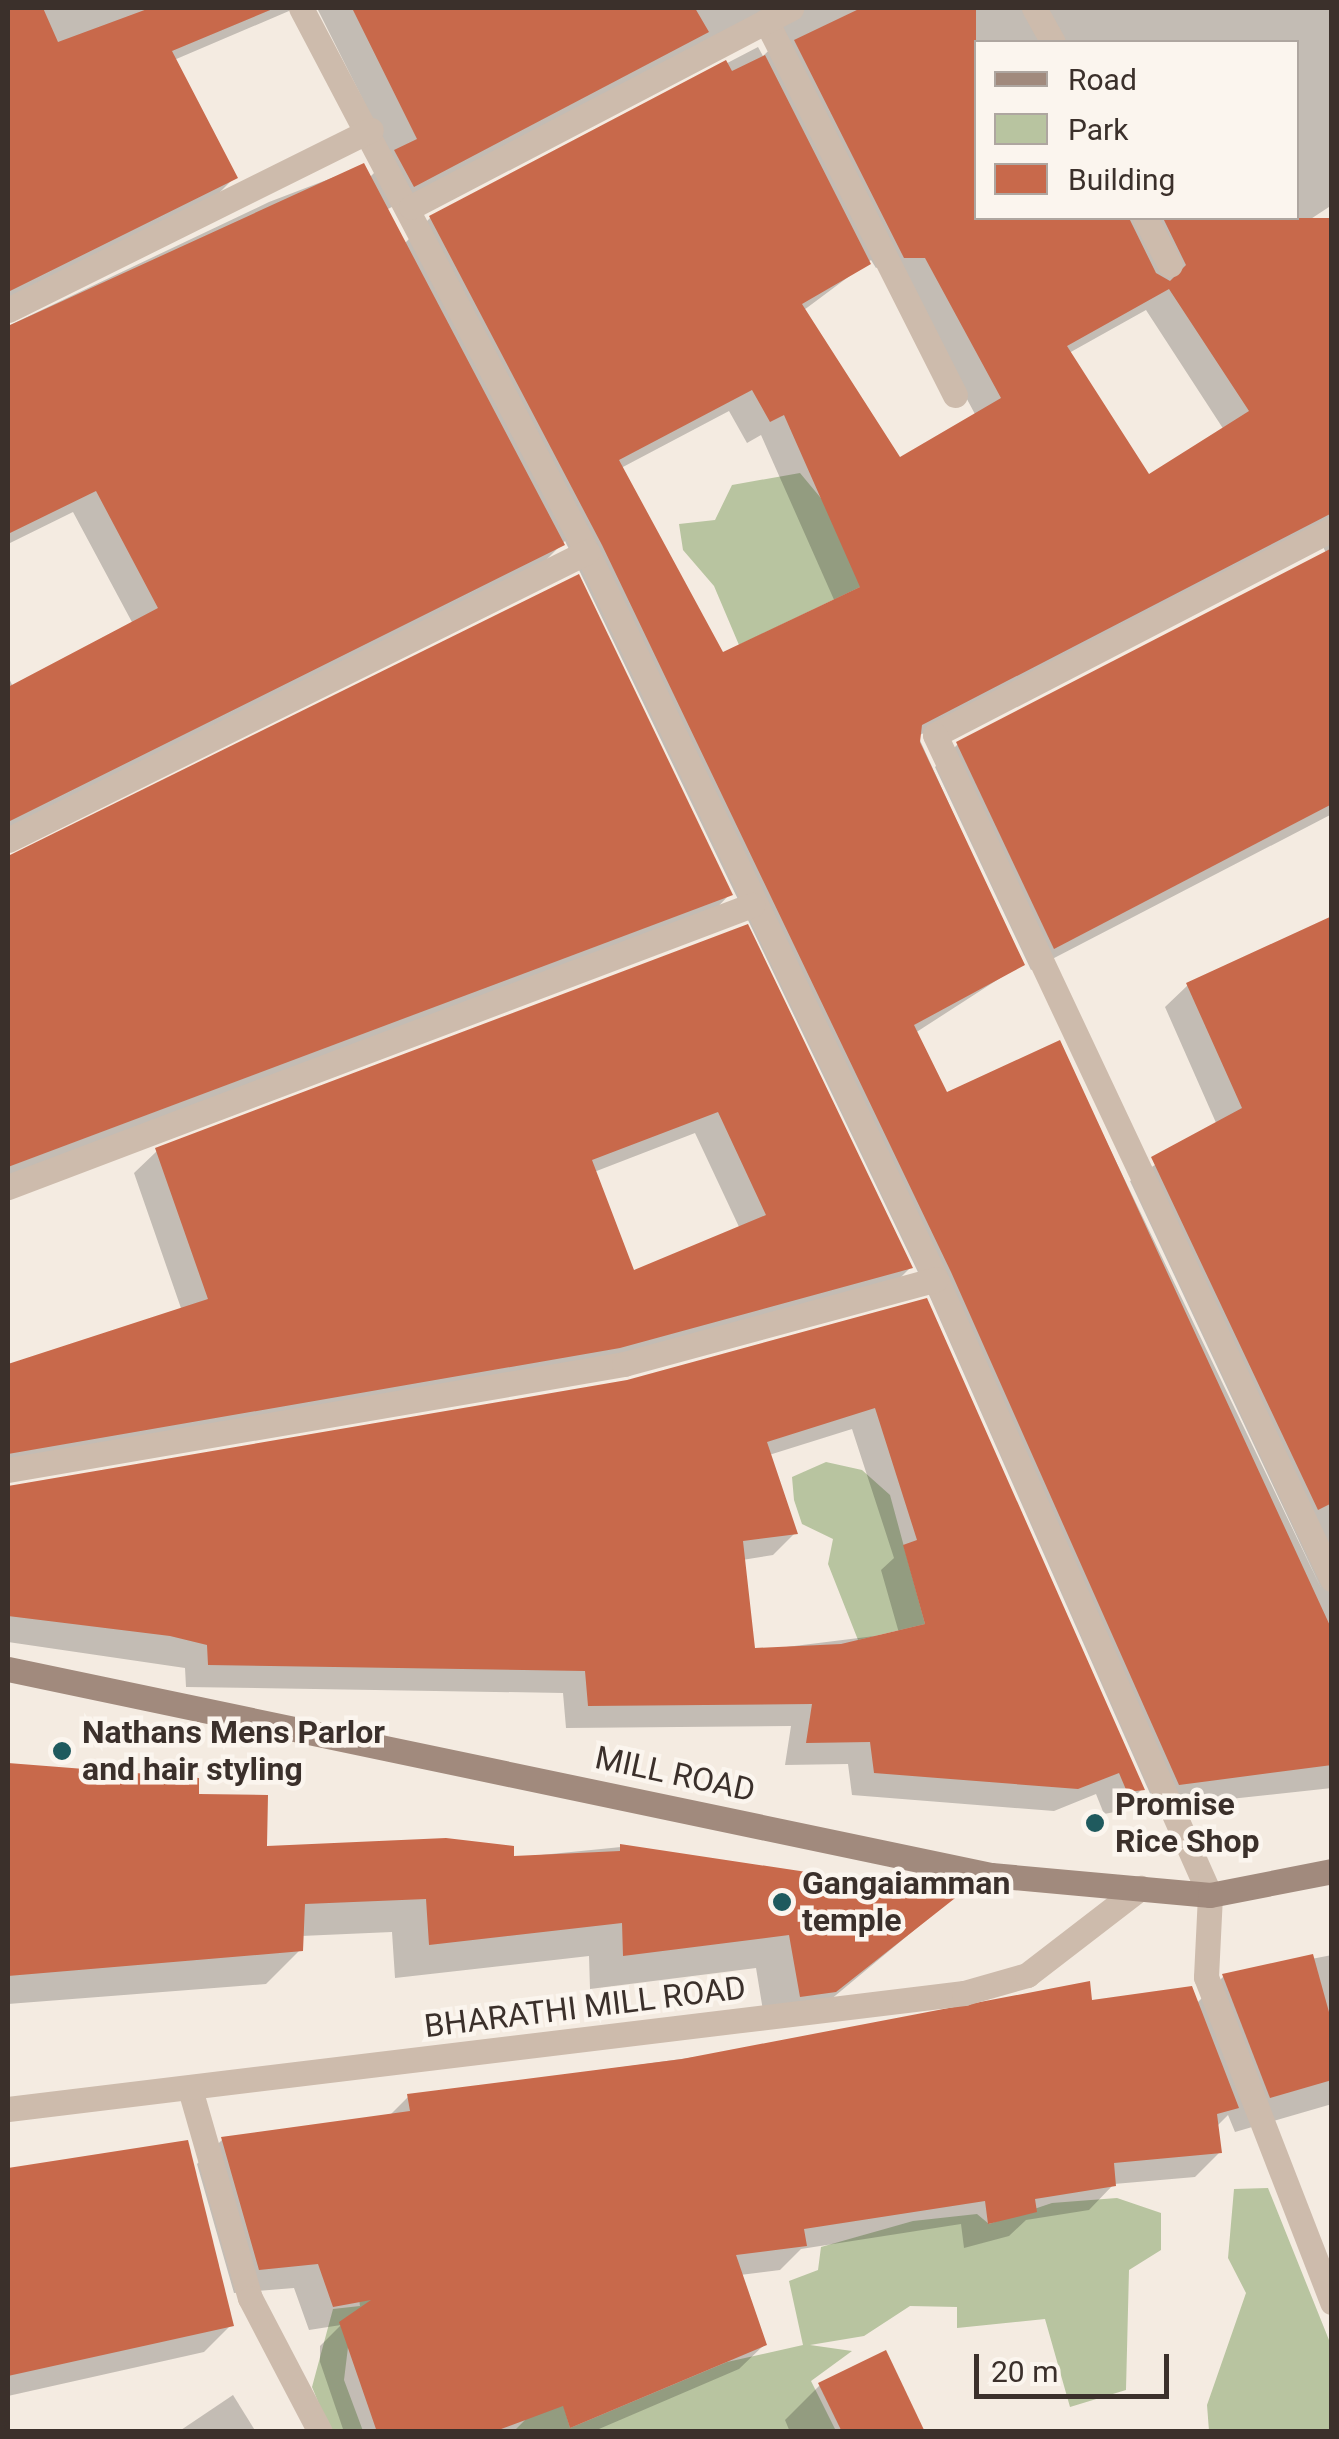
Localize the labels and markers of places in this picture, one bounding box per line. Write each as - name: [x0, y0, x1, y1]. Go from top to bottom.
- place label: Nathans Mens Parlor and hair styling: [82, 1714, 385, 1789]
- marker: Nathans Mens Parlor and hair styling: [51, 1740, 73, 1762]
- place label: Promise Rice Shop: [1115, 1786, 1260, 1861]
- marker: Promise Rice Shop: [1084, 1812, 1106, 1834]
- place label: Gangaiamman temple: [802, 1865, 1010, 1940]
- marker: Gangaiamman temple: [771, 1891, 793, 1913]

